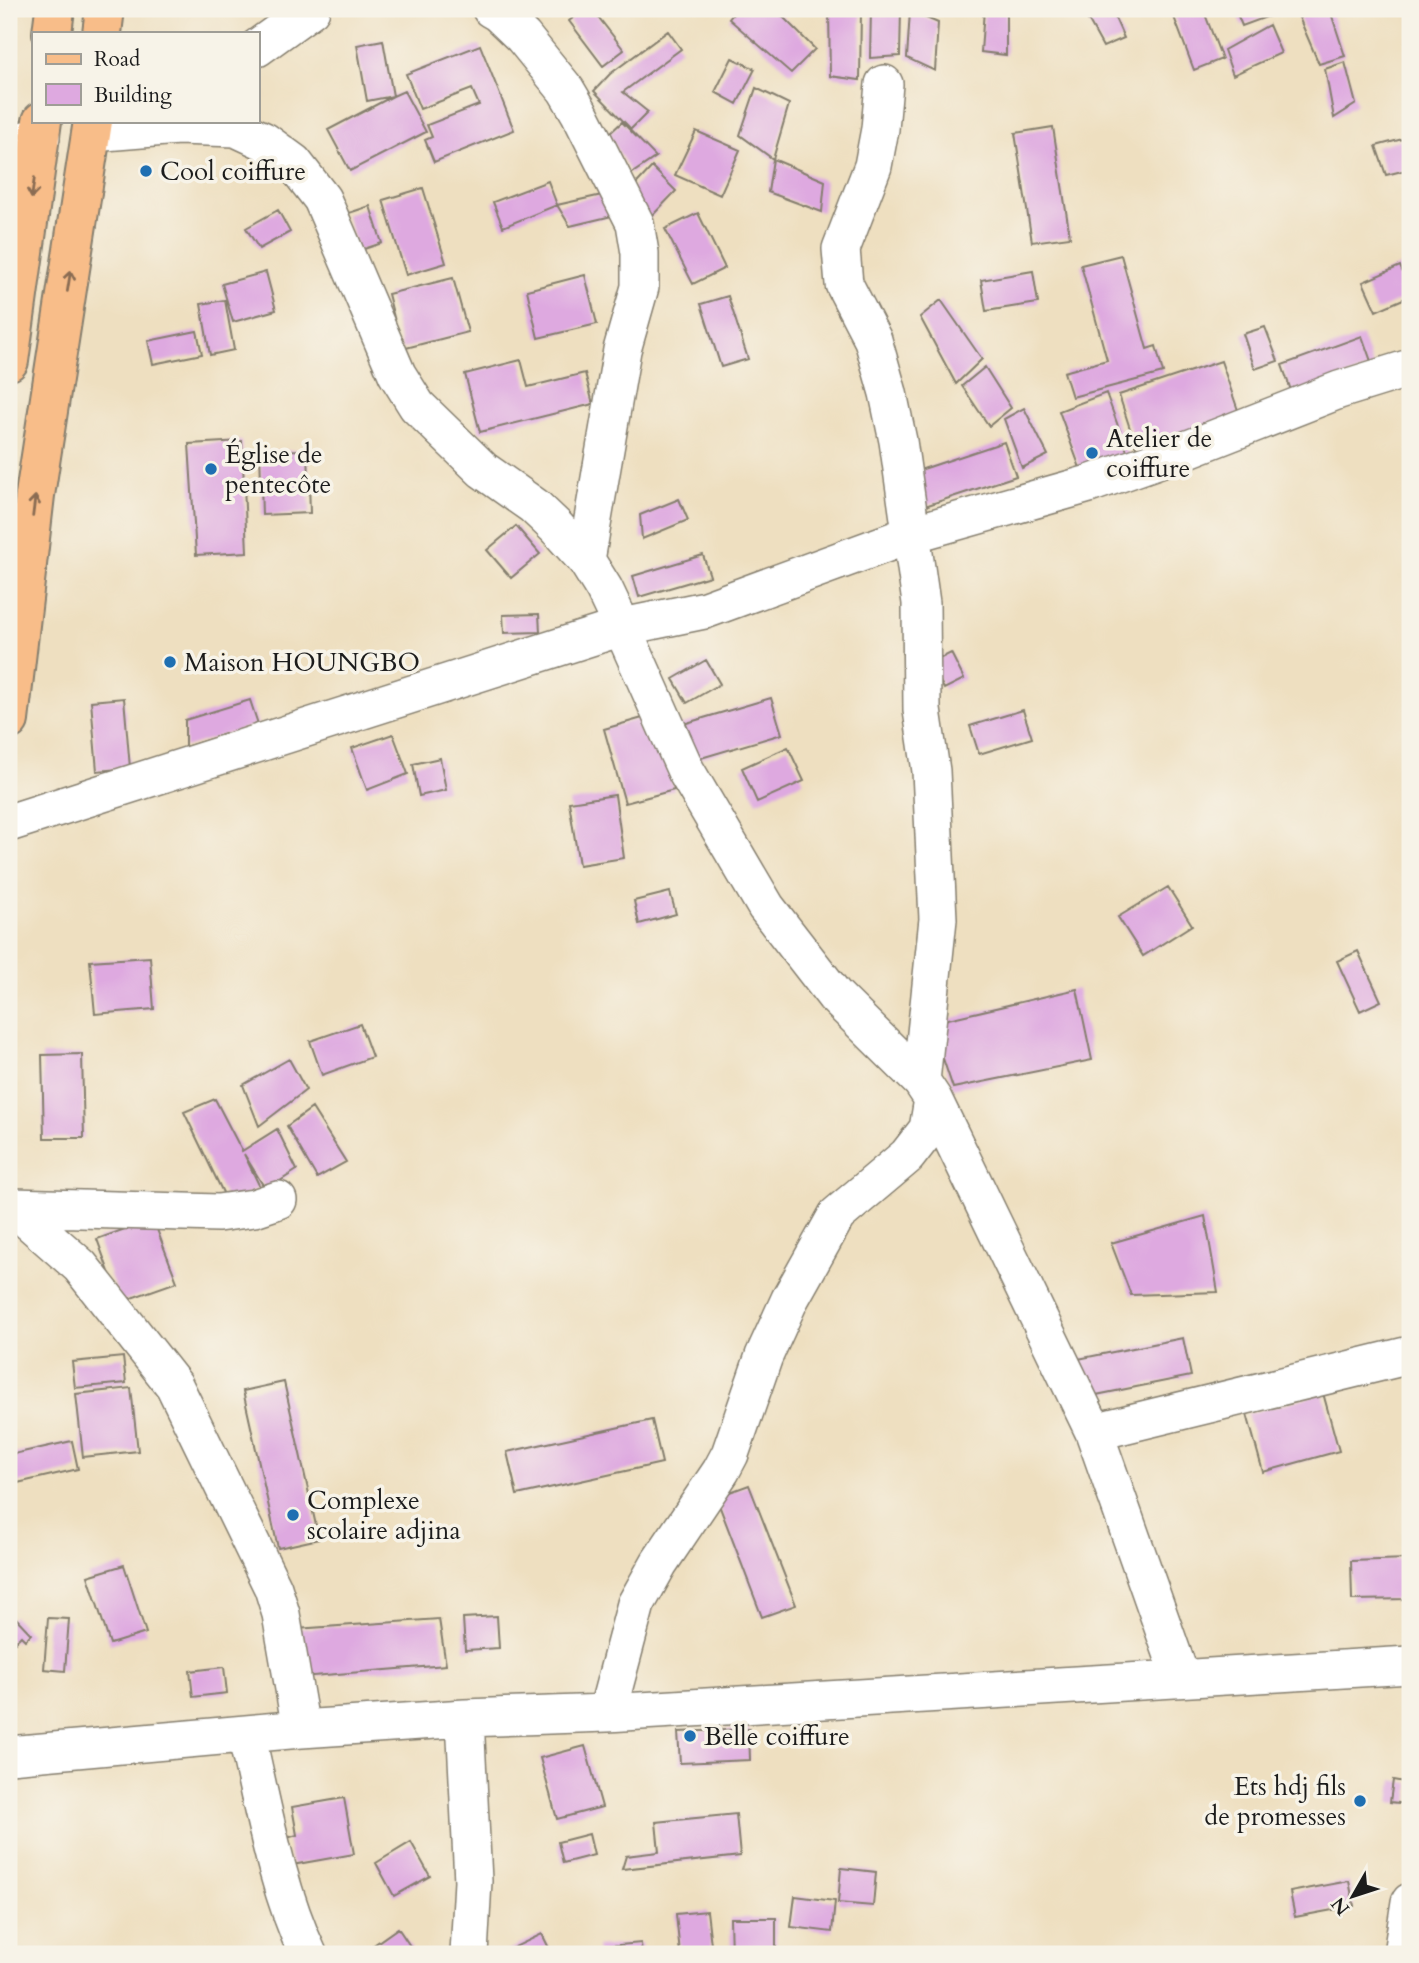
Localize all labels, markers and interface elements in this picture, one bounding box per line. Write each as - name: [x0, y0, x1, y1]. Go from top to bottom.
- legend: [32, 32, 259, 122]
- text: Road: [94, 45, 140, 74]
- text: Building: [94, 81, 172, 110]
- place label: Cool coiffure: [160, 154, 306, 189]
- marker: Cool coiffure: [138, 163, 154, 179]
- one-way arrow: [27, 177, 40, 199]
- one-way arrow: [62, 271, 75, 293]
- place label: Atelier de coiffure: [1106, 421, 1212, 486]
- place label: Église de pentecôte: [225, 437, 331, 502]
- marker: Atelier de coiffure: [1084, 445, 1100, 461]
- marker: Église de pentecôte: [203, 461, 219, 477]
- one-way arrow: [28, 495, 41, 518]
- place label: Maison HOUNGBO: [184, 645, 420, 680]
- marker: Maison HOUNGBO: [162, 654, 178, 670]
- place label: Complexe scolaire adjina: [307, 1483, 461, 1548]
- marker: Complexe scolaire adjina: [285, 1507, 301, 1523]
- place label: Belle coiffure: [704, 1719, 850, 1754]
- marker: Belle coiffure: [682, 1728, 698, 1744]
- place label: Ets hdj fils de promesses: [1204, 1769, 1346, 1834]
- marker: Ets hdj fils de promesses: [1352, 1793, 1368, 1809]
- north arrow: [1318, 1862, 1388, 1932]
- text: N: [1325, 1891, 1356, 1921]

